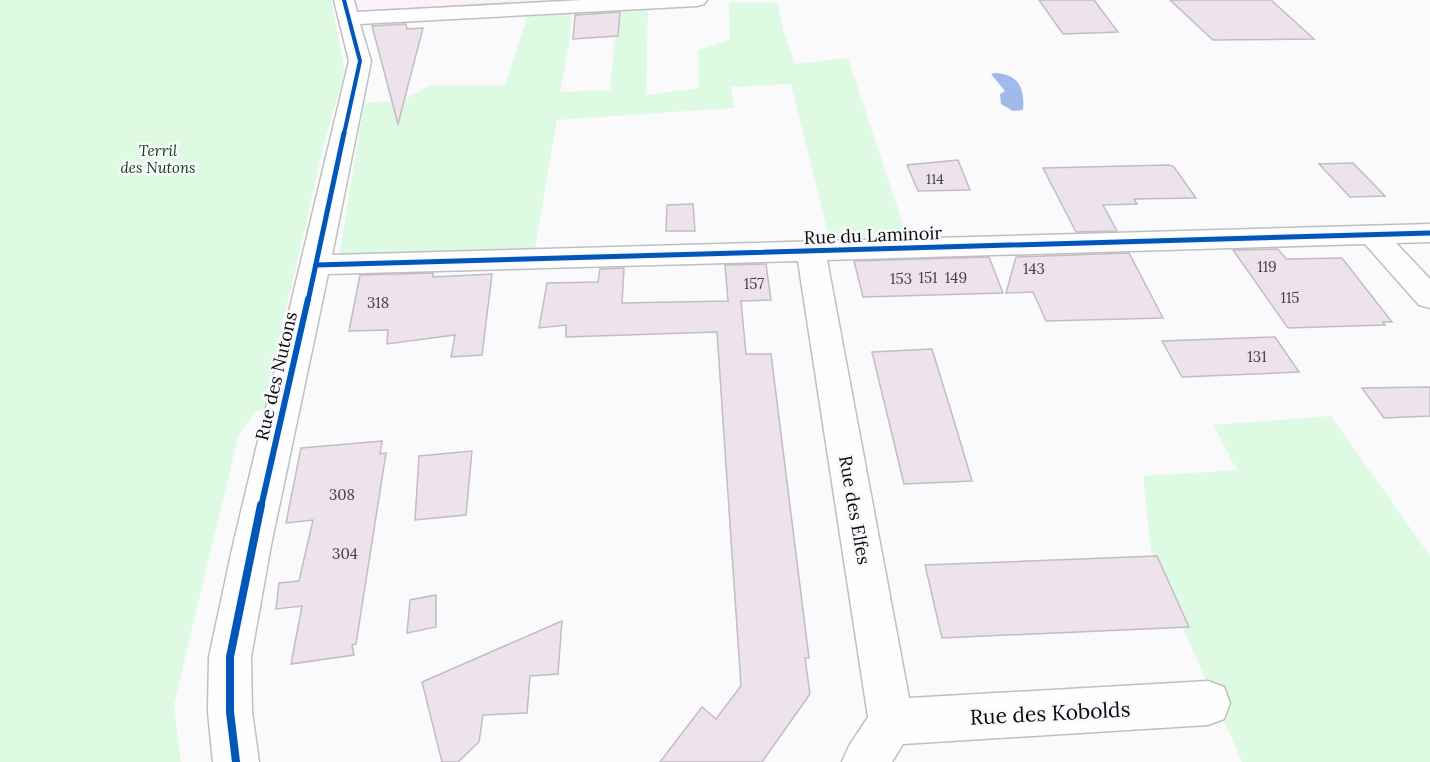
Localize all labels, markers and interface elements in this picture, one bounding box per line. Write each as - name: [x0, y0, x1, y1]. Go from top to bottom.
- park label: Terril des Nutons: [120, 141, 196, 177]
- house number: 114: [926, 170, 944, 188]
- street label: Rue du Laminoir: [803, 221, 943, 249]
- house number: 119: [1257, 257, 1277, 276]
- house number: 143: [1023, 259, 1045, 278]
- house number: 151: [918, 268, 938, 287]
- house number: 149: [945, 268, 967, 287]
- house number: 153: [890, 269, 912, 288]
- house number: 157: [744, 274, 764, 293]
- house number: 115: [1280, 288, 1300, 307]
- house number: 318: [367, 293, 389, 312]
- street label: Rue des Nutons: [250, 309, 302, 443]
- house number: 131: [1247, 347, 1267, 366]
- street label: Rue des Elfes: [834, 454, 876, 566]
- house number: 308: [329, 485, 355, 504]
- house number: 304: [332, 544, 358, 563]
- street label: Rue des Kobolds: [969, 695, 1131, 731]

